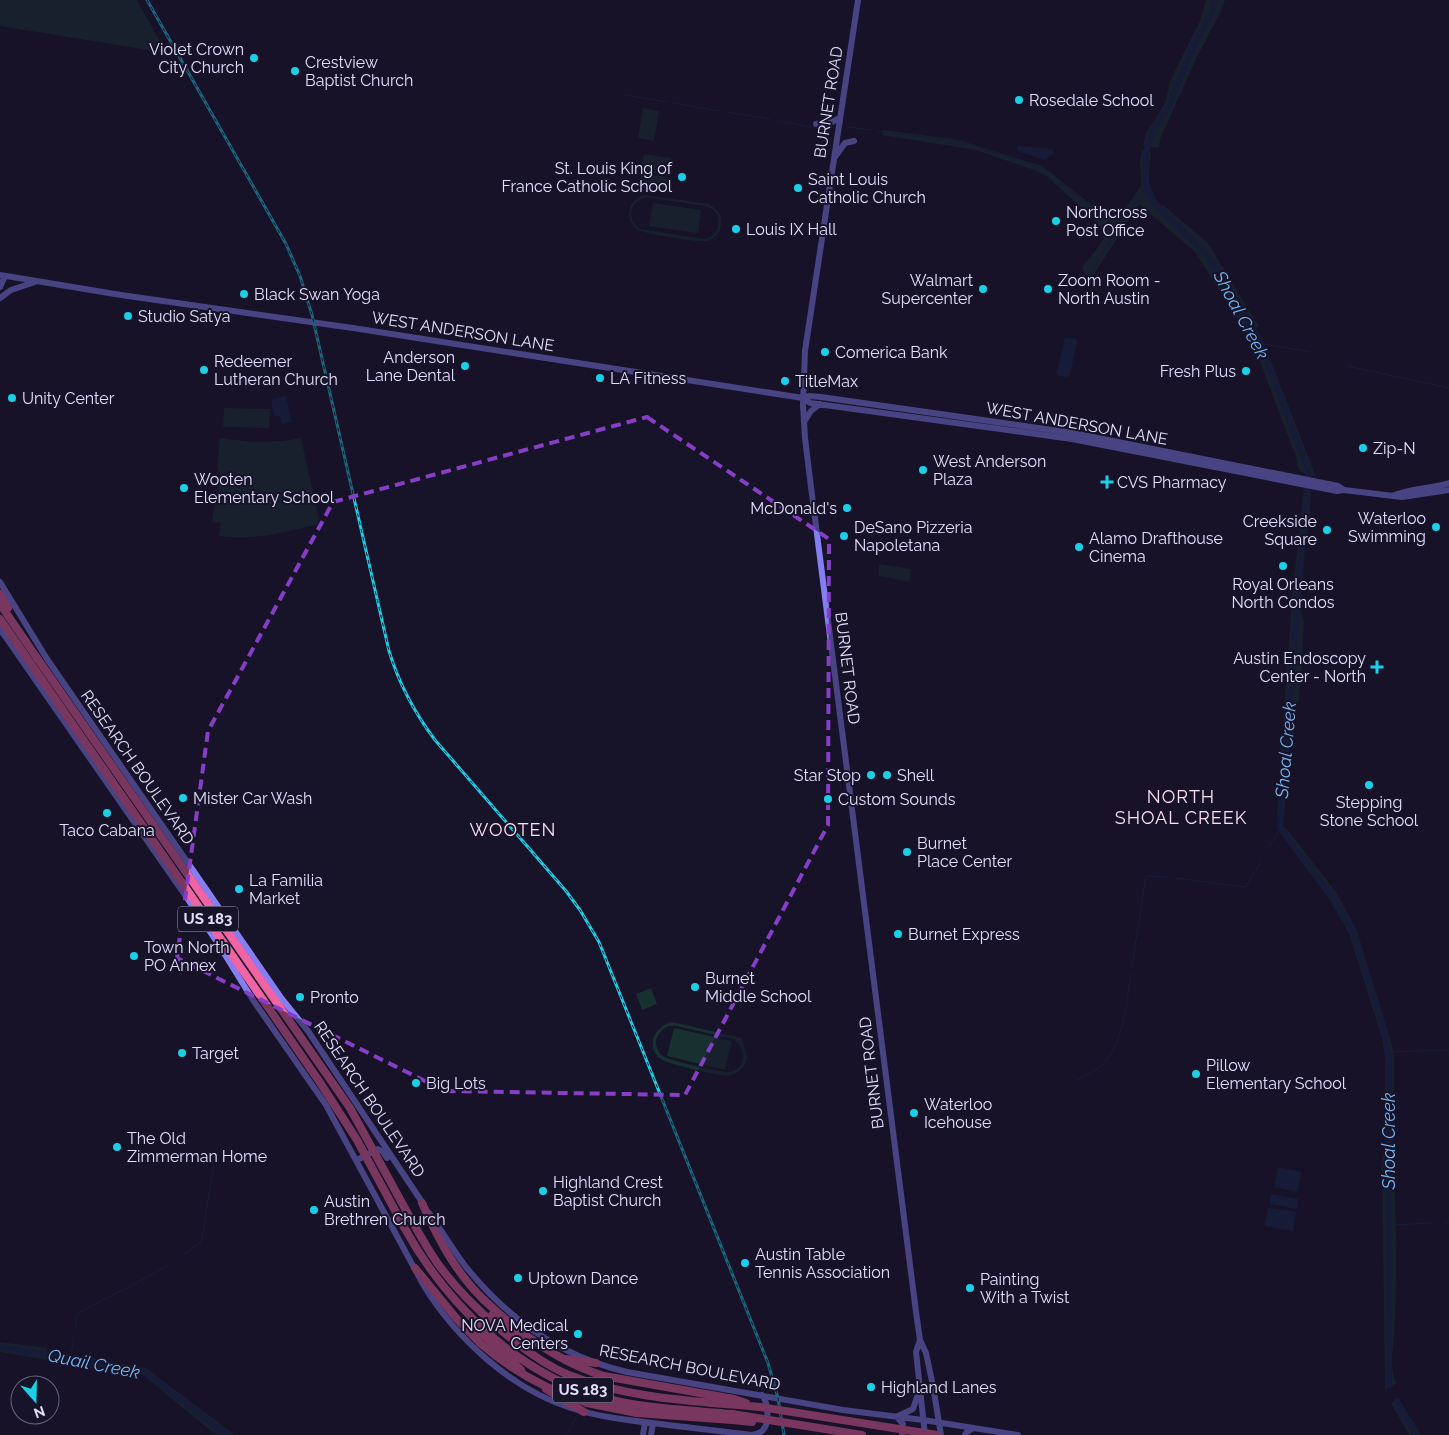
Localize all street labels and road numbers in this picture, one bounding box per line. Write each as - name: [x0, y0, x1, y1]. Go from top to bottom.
- street label: BURNET ROAD: [810, 45, 847, 159]
- street label: WEST ANDERSON LANE: [370, 308, 556, 355]
- street label: WEST ANDERSON LANE: [985, 398, 1170, 449]
- street label: BURNET ROAD: [831, 611, 864, 725]
- street label: RESEARCH BOULEVARD: [77, 686, 198, 848]
- road number: US 183: [178, 906, 238, 932]
- street label: BURNET ROAD: [855, 1016, 888, 1130]
- street label: RESEARCH BOULEVARD: [310, 1018, 429, 1181]
- street label: RESEARCH BOULEVARD: [598, 1341, 782, 1394]
- road number: US 183: [553, 1378, 613, 1402]

